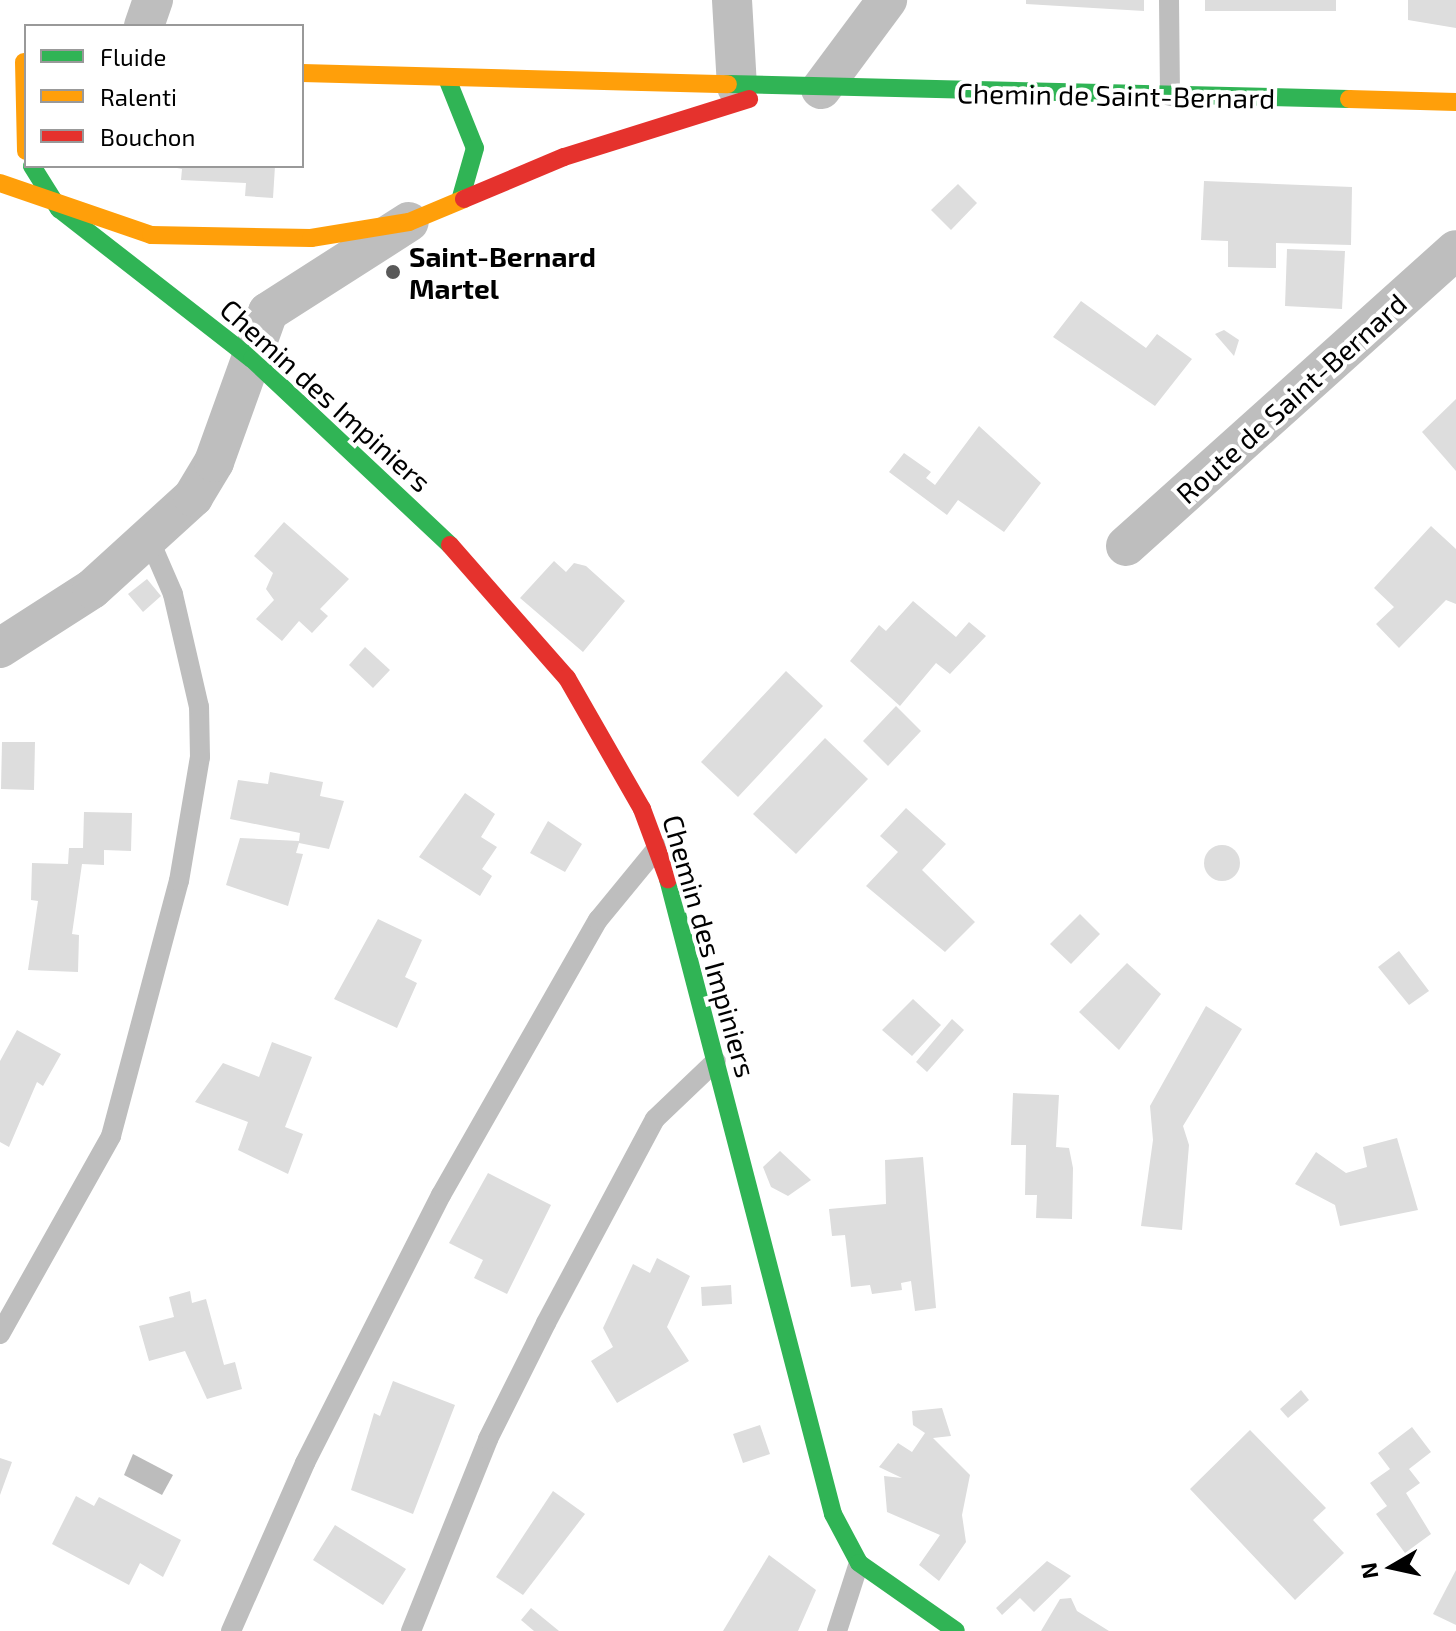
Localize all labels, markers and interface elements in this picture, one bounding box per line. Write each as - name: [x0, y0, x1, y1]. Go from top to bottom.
- legend: [24, 24, 304, 168]
- text: Fluide: [100, 42, 166, 71]
- street label: Chemin de Saint-Bernard: [957, 75, 1275, 115]
- text: Ralenti: [100, 82, 177, 111]
- text: Bouchon: [100, 122, 195, 151]
- place label: Saint-Bernard Martel: [409, 239, 596, 305]
- marker: Saint-Bernard Martel: [384, 263, 402, 281]
- street label: Route de Saint-Bernard: [1169, 286, 1413, 510]
- street label: Chemin des Impiniers: [214, 292, 438, 498]
- street label: Chemin des Impiniers: [656, 811, 764, 1081]
- north arrow: [1352, 1527, 1432, 1607]
- text: N: [1354, 1561, 1382, 1581]

